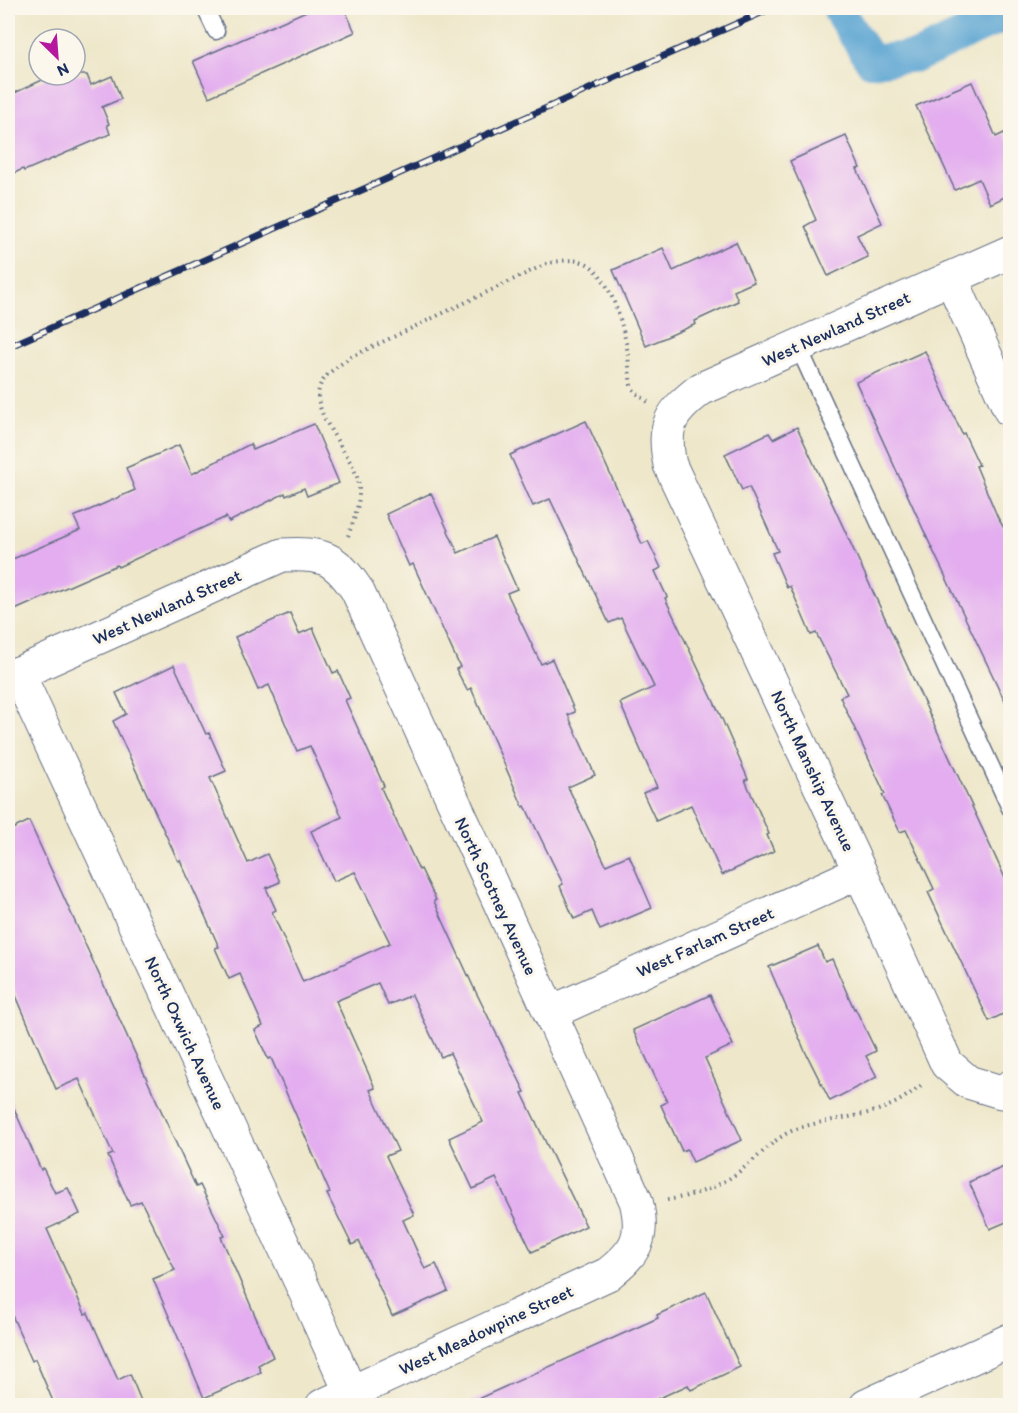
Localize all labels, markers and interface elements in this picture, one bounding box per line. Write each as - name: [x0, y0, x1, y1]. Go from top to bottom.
- north arrow: [27, 27, 87, 87]
- text: N: [54, 59, 72, 81]
- street label: West Newland Street: [758, 286, 914, 372]
- street label: West Newland Street: [89, 564, 245, 650]
- street label: North Manship Avenue: [766, 687, 860, 855]
- street label: North Scotney Avenue: [450, 813, 542, 979]
- street label: West Farlam Street: [633, 902, 777, 982]
- street label: North Oxwich Avenue: [140, 953, 230, 1113]
- street label: West Meadowpine Street: [395, 1280, 577, 1380]

